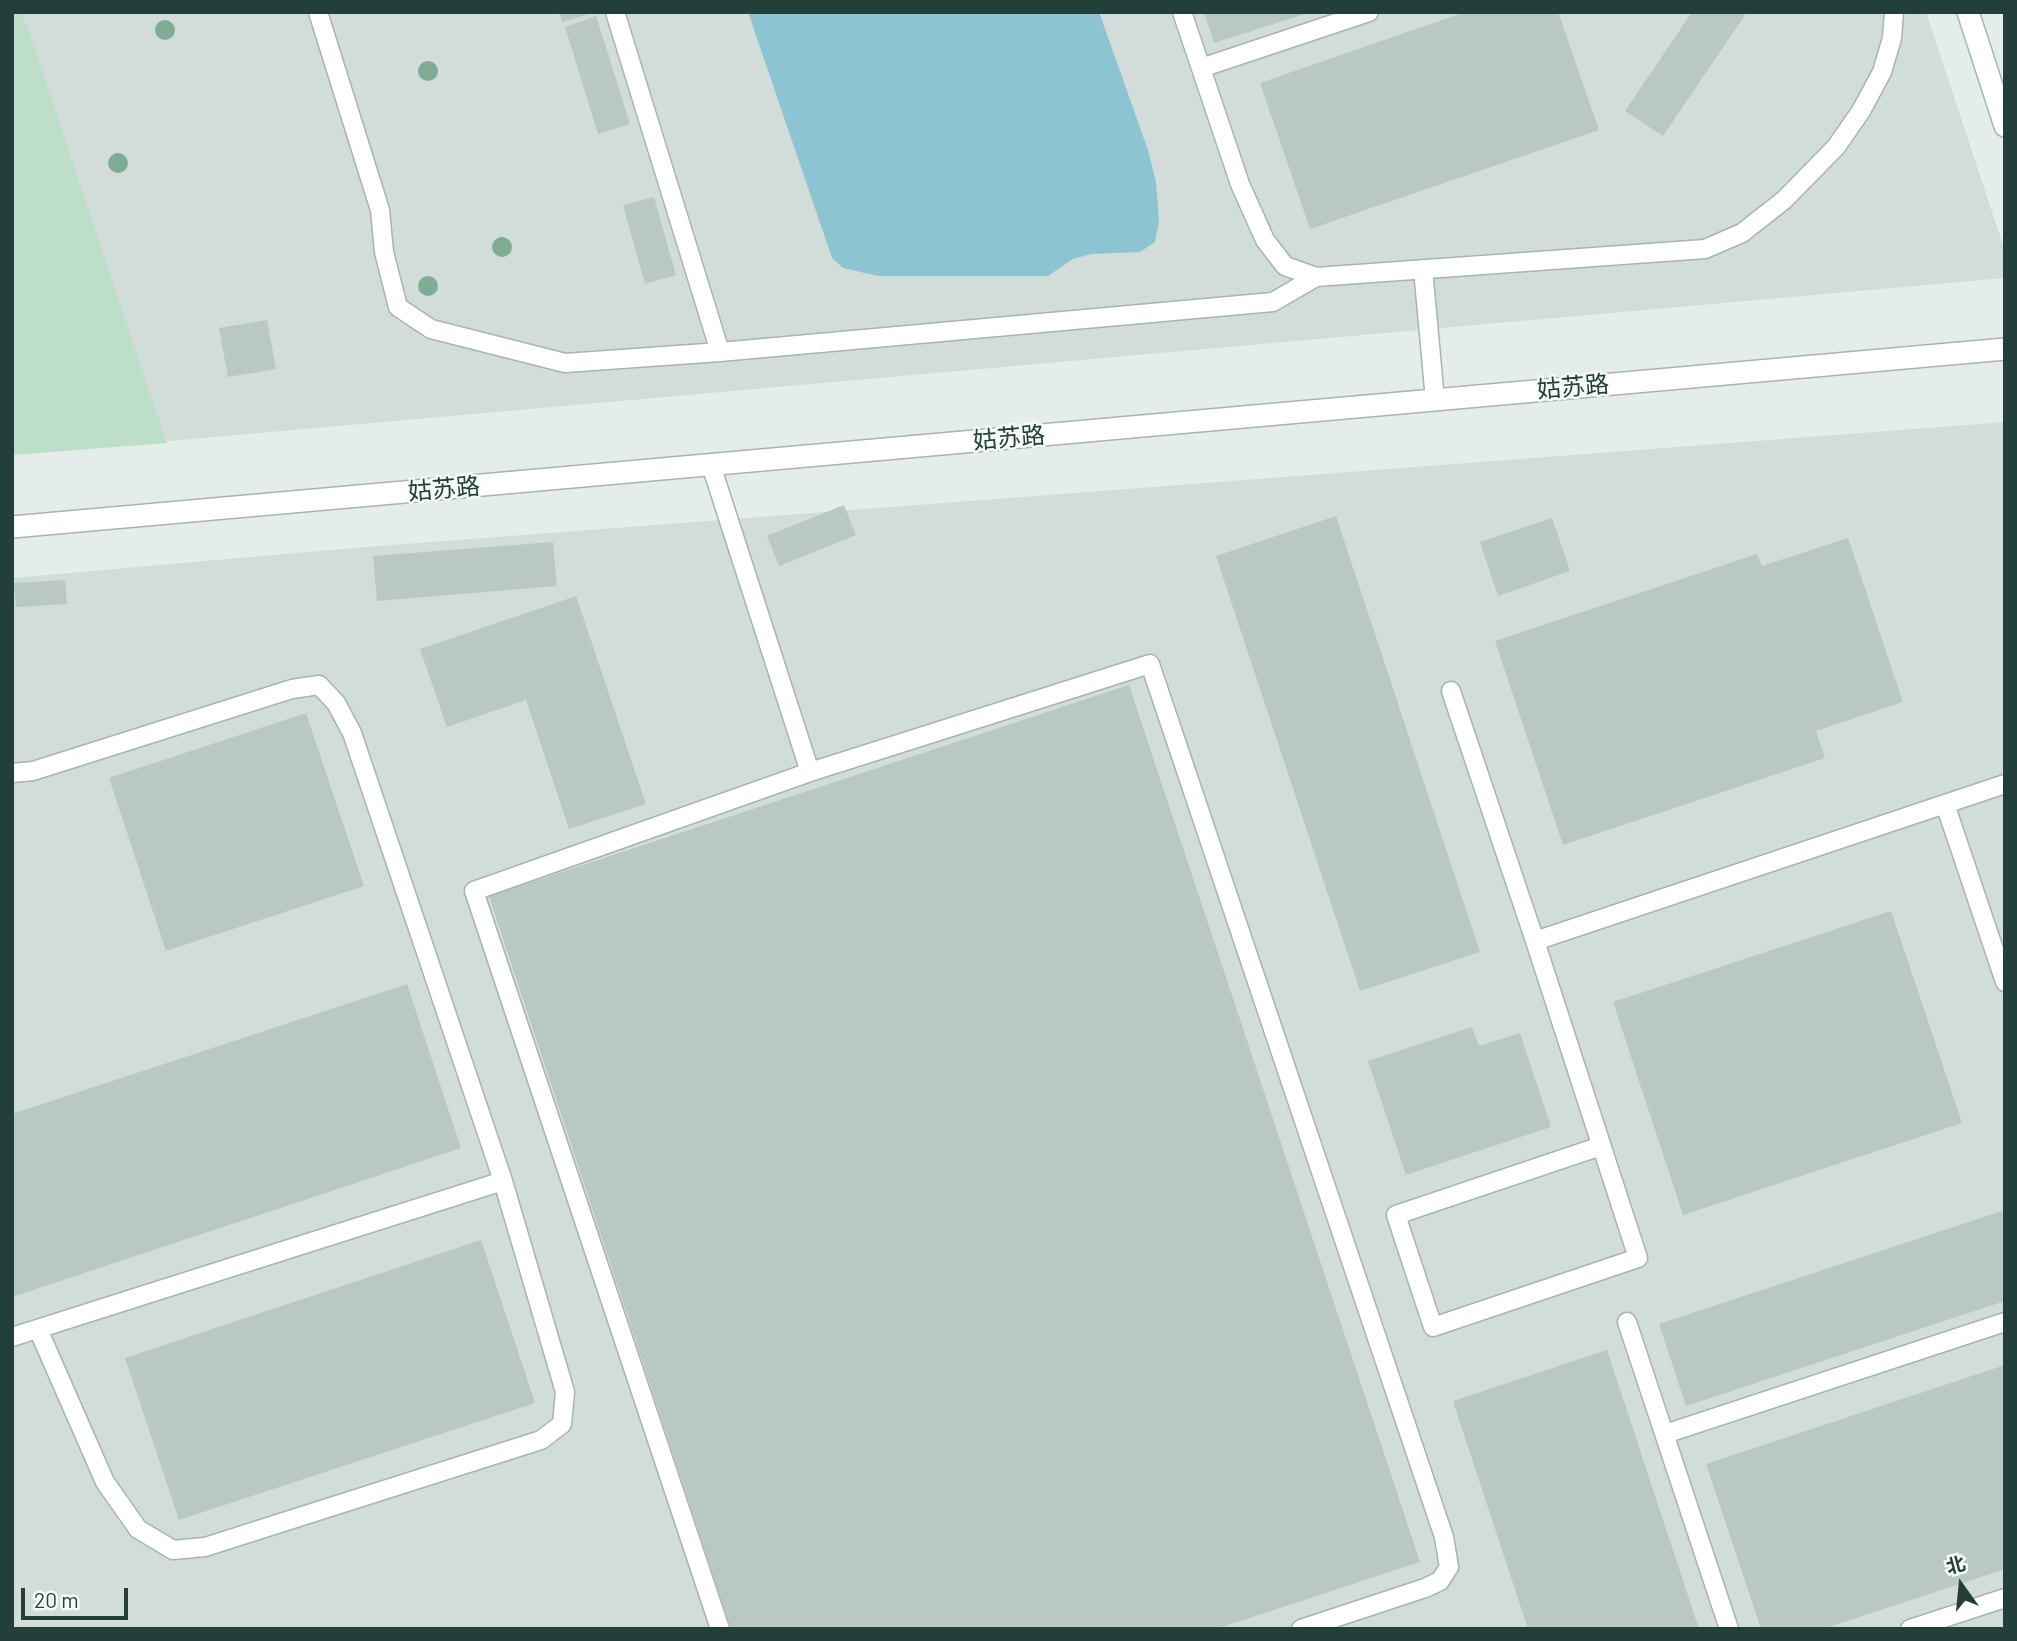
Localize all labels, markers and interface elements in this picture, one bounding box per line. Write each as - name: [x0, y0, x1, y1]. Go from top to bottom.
- street label: 姑苏路: [1536, 370, 1610, 404]
- street label: 姑苏路: [972, 421, 1046, 455]
- street label: 姑苏路: [407, 472, 481, 506]
- north arrow: [1926, 1550, 1996, 1620]
- text: 北: [1943, 1551, 1968, 1578]
- scale bar: [24, 1574, 131, 1618]
- text: 20 m: [34, 1587, 79, 1612]

